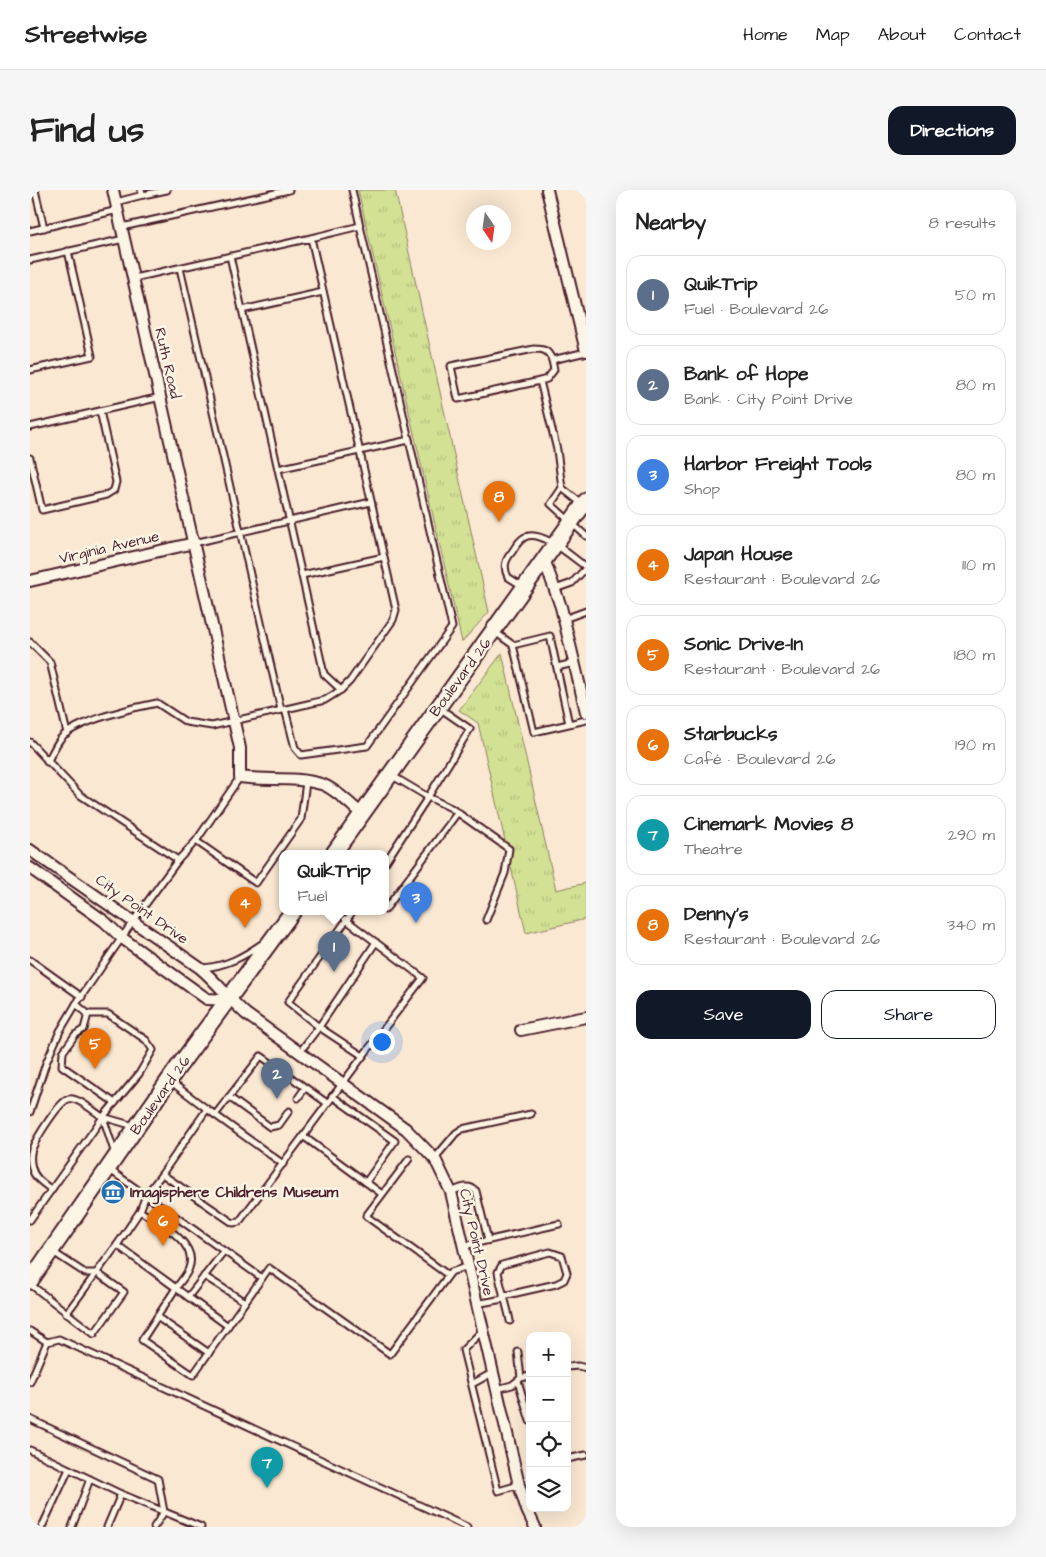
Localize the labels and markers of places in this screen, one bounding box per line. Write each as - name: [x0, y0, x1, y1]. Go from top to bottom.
- pin: 8: [483, 481, 515, 522]
- pin: 3: [400, 882, 432, 923]
- pin: 4: [229, 887, 261, 928]
- pin: 1: [318, 931, 350, 972]
- pin: 5: [79, 1028, 111, 1069]
- pin: 2: [261, 1058, 293, 1099]
- museum icon: Imagisphere Childrens Museum: [100, 1179, 126, 1205]
- place label: Imagisphere Childrens Museum: [130, 1182, 338, 1205]
- pin: 6: [147, 1205, 179, 1246]
- pin: 7: [251, 1447, 283, 1488]

